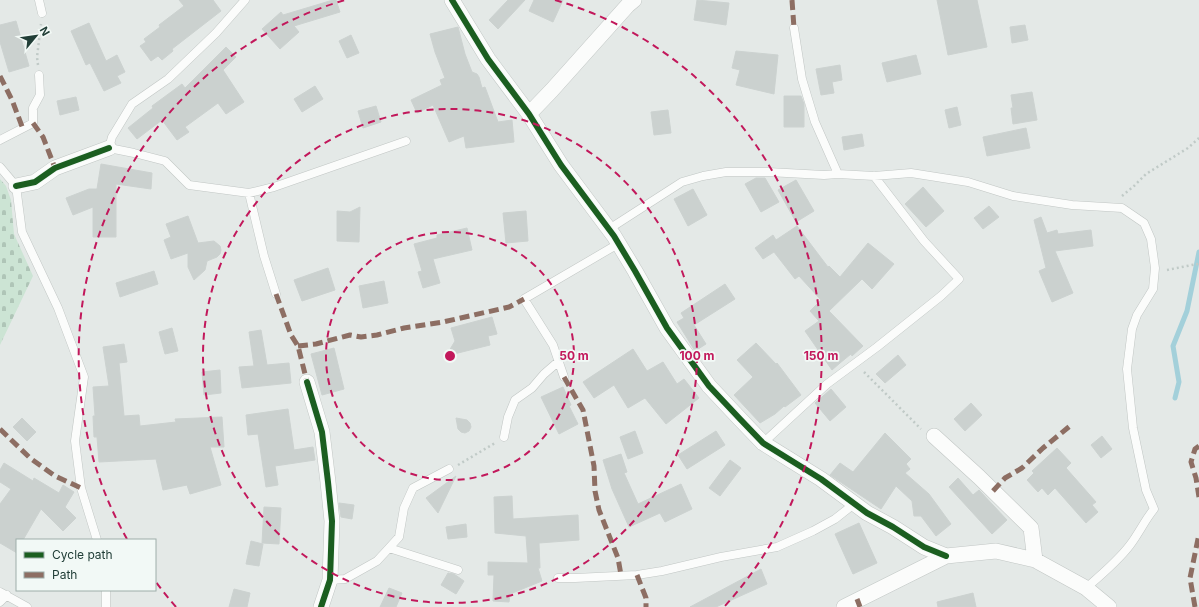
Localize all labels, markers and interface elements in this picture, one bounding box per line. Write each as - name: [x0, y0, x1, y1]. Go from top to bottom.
- north arrow: [16, 16, 56, 56]
- text: N: [37, 24, 53, 38]
- text: 50 m: [559, 348, 589, 363]
- text: 100 m: [679, 348, 715, 363]
- text: 150 m: [804, 348, 838, 363]
- centre of rings: [443, 349, 457, 363]
- legend: [16, 539, 156, 591]
- text: Cycle path: [52, 547, 113, 562]
- text: Path: [52, 567, 77, 582]

